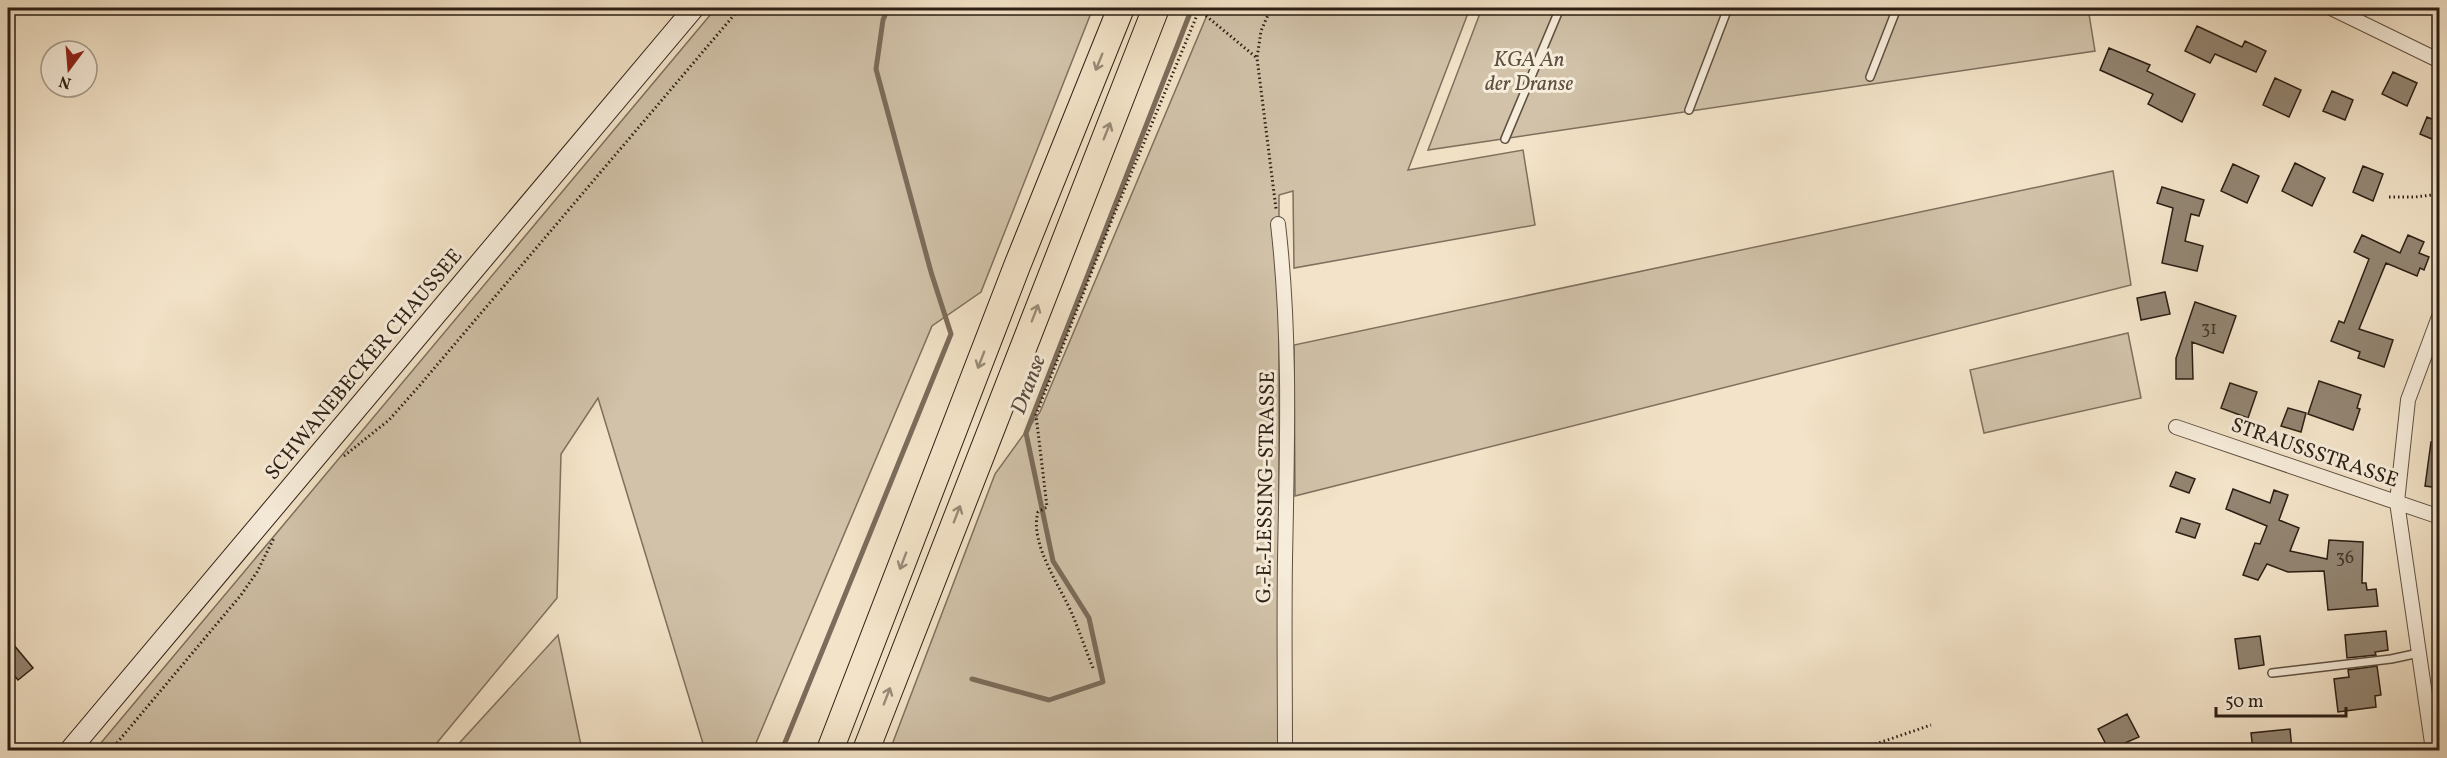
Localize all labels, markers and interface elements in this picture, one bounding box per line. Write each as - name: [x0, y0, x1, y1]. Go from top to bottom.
- north arrow: [39, 39, 99, 99]
- park label: KGA An der Dranse: [1485, 46, 1573, 99]
- one-way arrow: [1093, 52, 1104, 71]
- text: N: [56, 69, 74, 94]
- one-way arrow: [1102, 123, 1113, 141]
- street label: SCHWANEBECKER CHAUSSEE: [259, 243, 470, 487]
- one-way arrow: [1030, 304, 1041, 323]
- house number: 31: [2201, 317, 2217, 342]
- one-way arrow: [975, 350, 986, 368]
- water label: Dranse: [1004, 351, 1055, 419]
- street label: G.-E.-LESSING-STRASSE: [1250, 371, 1283, 603]
- street label: STRAUSSSTRASSE: [2227, 411, 2402, 496]
- one-way arrow: [952, 505, 963, 524]
- house number: 36: [2336, 546, 2354, 571]
- one-way arrow: [897, 551, 908, 570]
- scale bar: [2216, 680, 2346, 718]
- one-way arrow: [882, 687, 893, 706]
- text: 50 m: [2225, 690, 2264, 715]

